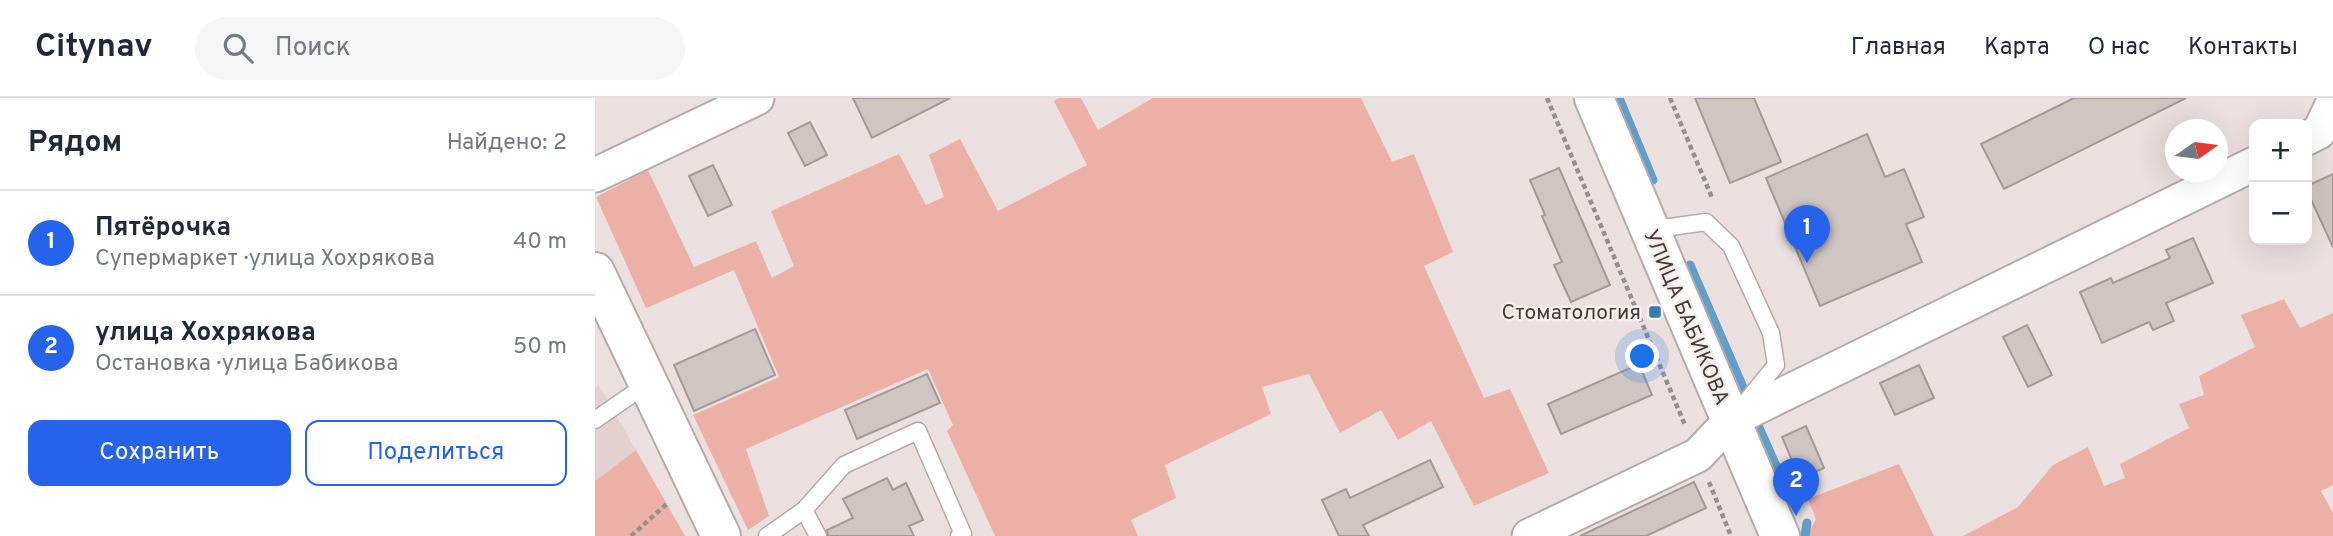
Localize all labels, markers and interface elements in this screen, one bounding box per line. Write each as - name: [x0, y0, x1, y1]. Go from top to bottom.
- search box: [195, 17, 685, 80]
- text: Citynav: [35, 27, 153, 69]
- icon: search: [219, 29, 257, 67]
- text: Поиск: [275, 32, 351, 65]
- text: Главная: [1851, 33, 1946, 63]
- text: Карта: [1984, 33, 2050, 63]
- text: О нас: [2088, 33, 2150, 63]
- text: Контакты: [2188, 33, 2298, 63]
- north arrow: [2165, 119, 2228, 182]
- map controls: [2249, 119, 2312, 245]
- button: +: [2249, 119, 2312, 182]
- text: Рядом: [28, 125, 122, 162]
- text: Найдено: 2: [447, 129, 567, 158]
- button: −: [2249, 182, 2312, 245]
- pin: 1: [1784, 205, 1830, 263]
- text: Пятёрочка: [95, 212, 231, 245]
- street label: УЛИЦА БАБИКОВА: [1636, 226, 1735, 409]
- text: 1: [46, 228, 56, 257]
- text: 40 m: [513, 228, 567, 257]
- text: Супермаркет · улица Хохрякова: [95, 245, 435, 274]
- place label: Стоматология: [1502, 300, 1641, 327]
- marker: Стоматология: [1647, 304, 1663, 320]
- text: улица Хохрякова: [95, 317, 316, 350]
- text: 2: [44, 333, 58, 362]
- text: 50 m: [513, 333, 567, 362]
- your location: [1625, 339, 1659, 373]
- text: Остановка · улица Бабикова: [95, 350, 398, 379]
- button: Сохранить: [28, 420, 291, 486]
- button: Поделиться: [305, 420, 567, 486]
- pin: 2: [1773, 458, 1819, 516]

